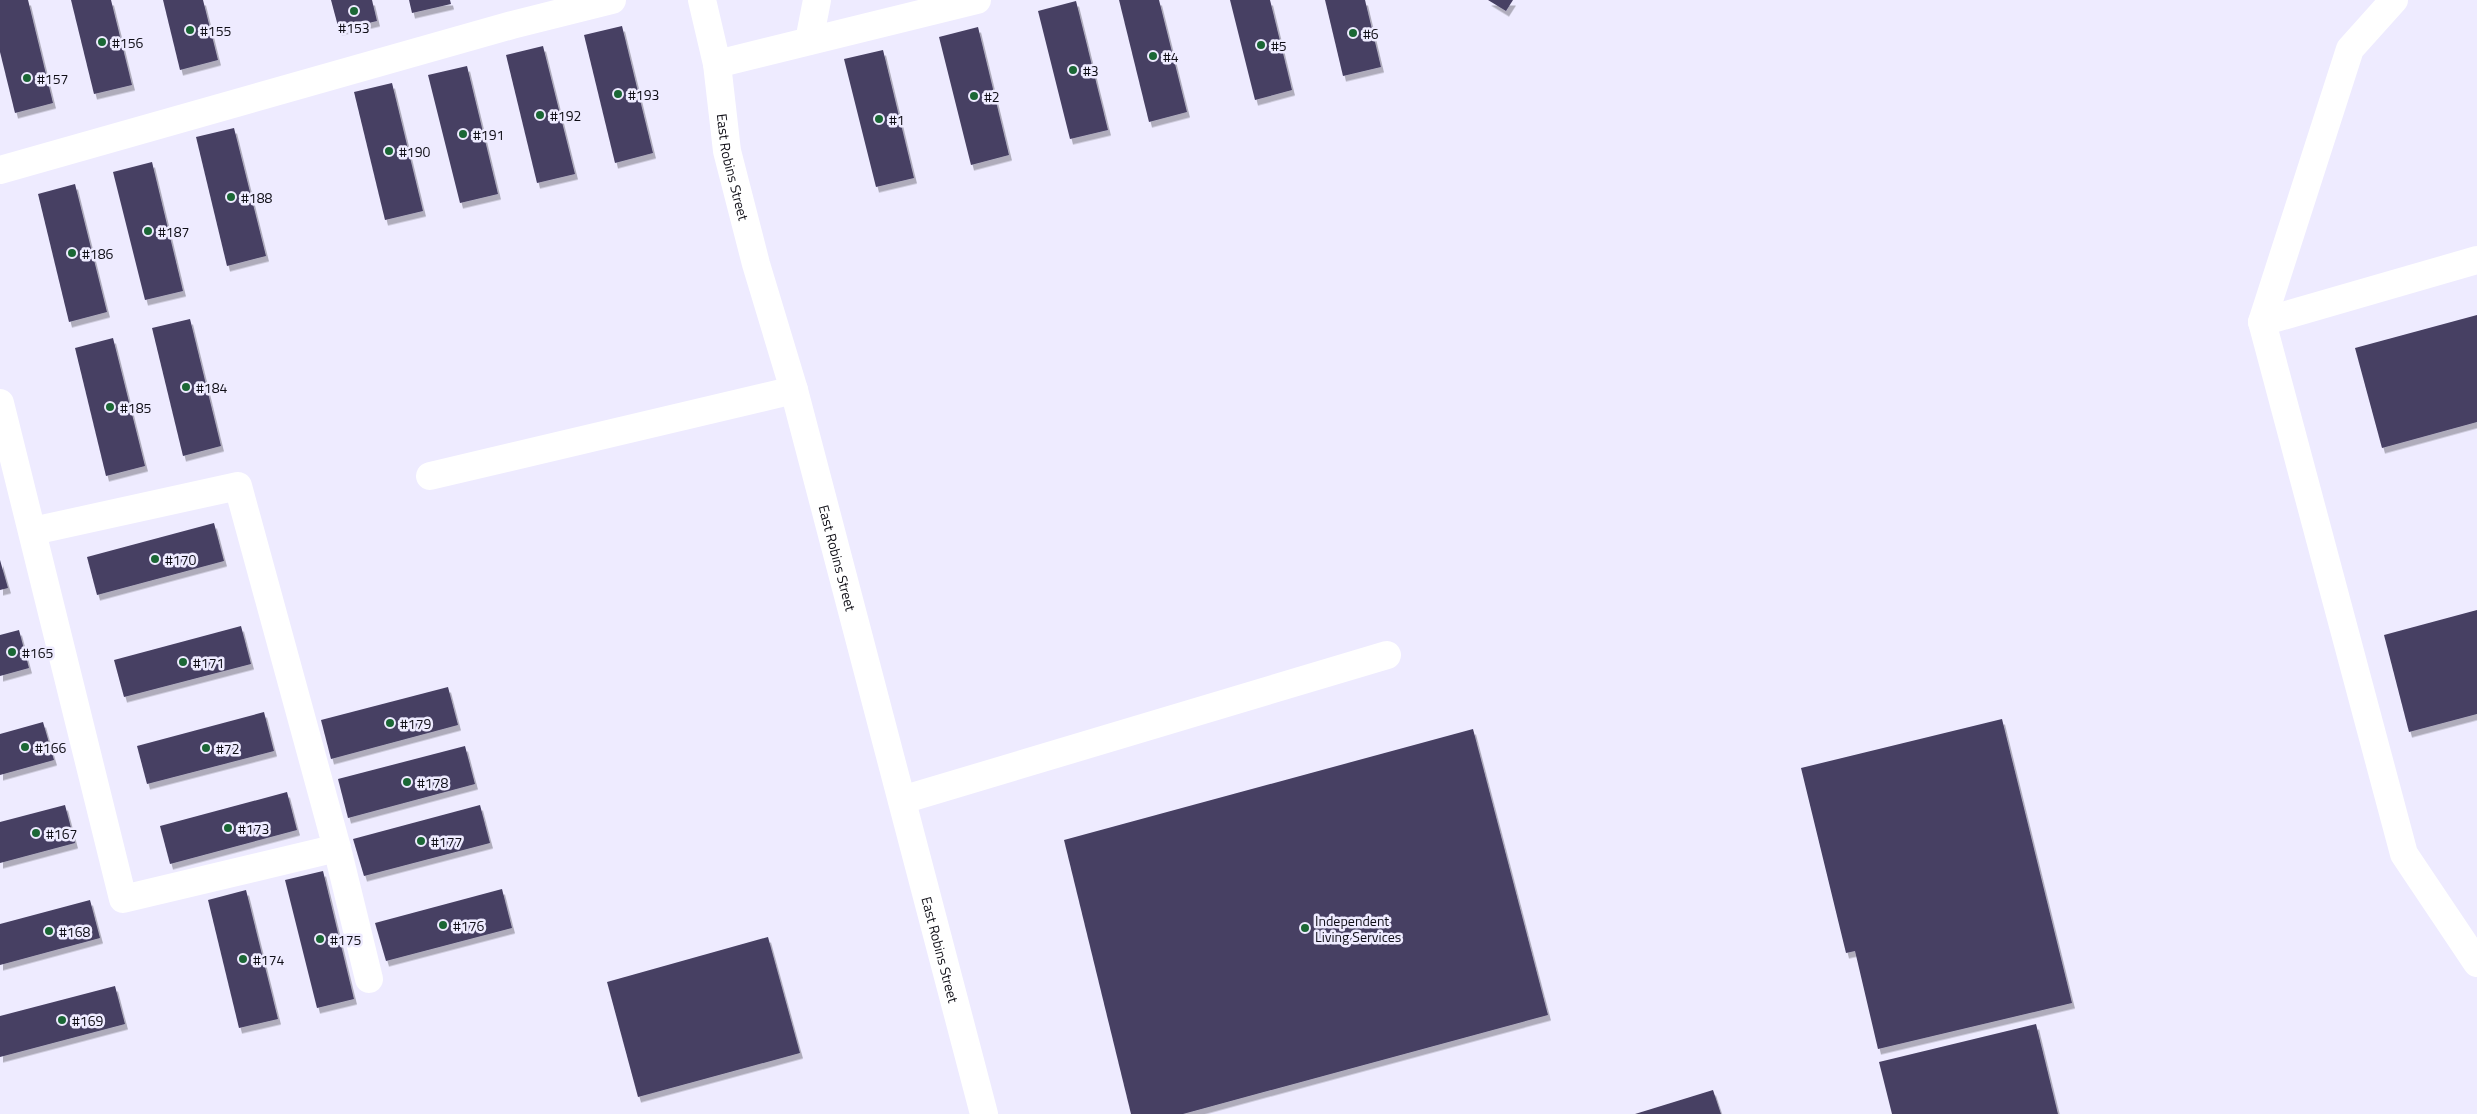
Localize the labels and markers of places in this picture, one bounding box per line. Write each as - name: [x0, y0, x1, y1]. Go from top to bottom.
- marker: #153: [348, 5, 360, 17]
- place label: #153: [338, 17, 370, 38]
- place label: #155: [200, 20, 232, 41]
- place label: #6: [1363, 23, 1379, 44]
- marker: #155: [184, 24, 196, 36]
- marker: #6: [1347, 27, 1359, 39]
- place label: #156: [112, 32, 144, 53]
- place label: #5: [1271, 35, 1287, 56]
- marker: #156: [96, 36, 108, 48]
- marker: #5: [1255, 39, 1267, 51]
- place label: #4: [1163, 46, 1179, 67]
- marker: #4: [1147, 50, 1159, 62]
- place label: #3: [1083, 60, 1099, 81]
- marker: #3: [1067, 64, 1079, 76]
- place label: #157: [37, 68, 68, 89]
- marker: #157: [21, 72, 33, 84]
- place label: #193: [628, 84, 659, 105]
- place label: #2: [984, 86, 1000, 107]
- marker: #193: [612, 88, 624, 100]
- marker: #2: [968, 90, 980, 102]
- place label: #192: [550, 105, 581, 126]
- marker: #192: [534, 109, 546, 121]
- place label: #1: [889, 109, 905, 130]
- marker: #1: [873, 113, 885, 125]
- place label: #191: [473, 124, 504, 145]
- marker: #191: [457, 128, 469, 140]
- place label: #190: [399, 141, 431, 162]
- marker: #190: [383, 145, 395, 157]
- place label: #188: [241, 187, 273, 208]
- marker: #188: [225, 191, 237, 203]
- place label: #187: [158, 221, 189, 242]
- marker: #187: [142, 225, 154, 237]
- place label: #186: [82, 243, 114, 264]
- marker: #186: [66, 247, 78, 259]
- place label: #184: [196, 377, 228, 398]
- marker: #184: [180, 381, 192, 393]
- place label: #185: [120, 397, 152, 418]
- marker: #185: [104, 401, 116, 413]
- place label: #170: [165, 549, 197, 570]
- marker: #170: [149, 553, 161, 565]
- place label: #165: [22, 642, 54, 663]
- marker: #165: [6, 646, 18, 658]
- place label: #171: [193, 652, 224, 673]
- marker: #171: [177, 656, 189, 668]
- place label: #179: [400, 713, 432, 734]
- marker: #179: [384, 717, 396, 729]
- place label: #166: [35, 737, 67, 758]
- place label: #72: [216, 738, 240, 759]
- marker: #166: [19, 741, 31, 753]
- marker: #72: [200, 742, 212, 754]
- place label: #178: [417, 772, 449, 793]
- marker: #178: [401, 776, 413, 788]
- place label: #173: [238, 818, 269, 839]
- marker: #173: [222, 822, 234, 834]
- place label: #167: [46, 823, 77, 844]
- marker: #167: [30, 827, 42, 839]
- place label: #177: [431, 831, 462, 852]
- marker: #177: [415, 835, 427, 847]
- place label: Independent Living Services: [1315, 910, 1401, 947]
- place label: #176: [453, 915, 485, 936]
- marker: #176: [437, 919, 449, 931]
- place label: #168: [59, 921, 91, 942]
- marker: Independent Living Services: [1299, 922, 1311, 934]
- marker: #168: [43, 925, 55, 937]
- place label: #175: [330, 929, 362, 950]
- marker: #175: [314, 933, 326, 945]
- place label: #174: [253, 949, 285, 970]
- marker: #174: [237, 953, 249, 965]
- place label: #169: [72, 1010, 104, 1031]
- marker: #169: [56, 1014, 68, 1026]

